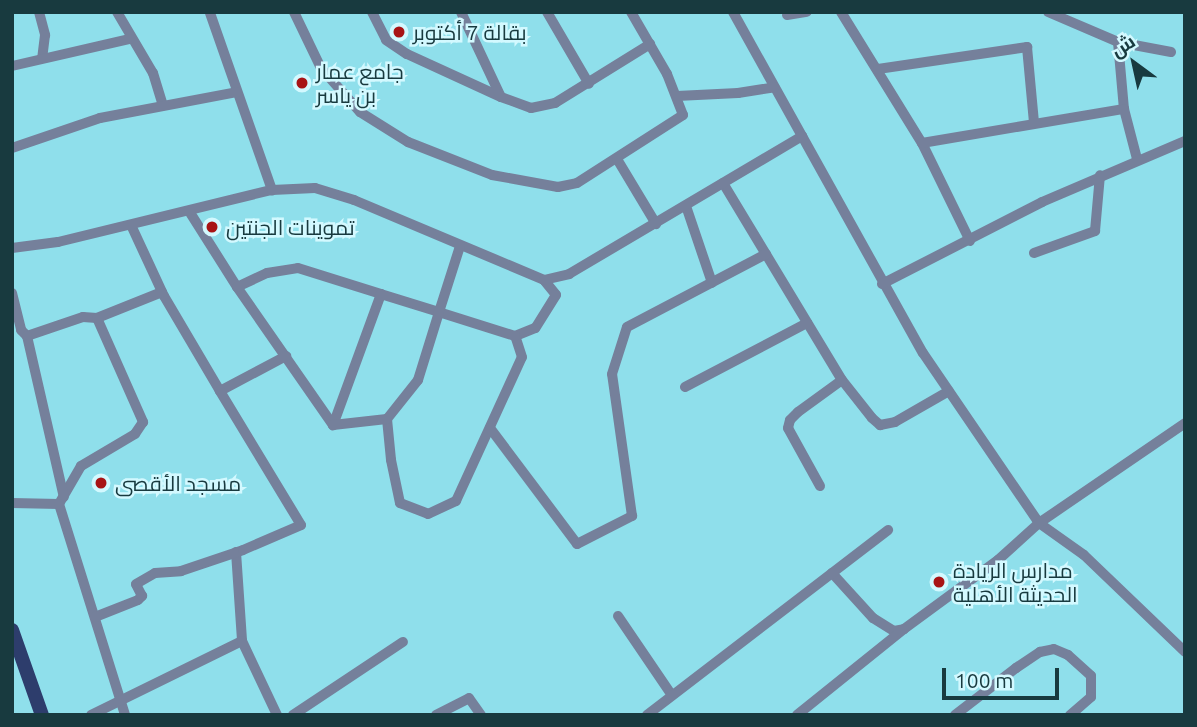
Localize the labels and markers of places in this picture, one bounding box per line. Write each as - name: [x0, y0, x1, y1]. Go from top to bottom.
- place label: بقالة 7 أكتوبر: [413, 19, 527, 45]
- marker: بقالة 7 أكتوبر: [391, 24, 407, 40]
- place label: جامع عمار بن ياسر: [316, 58, 404, 108]
- marker: جامع عمار بن ياسر: [294, 75, 310, 91]
- place label: تموينات الجنتين: [226, 214, 355, 240]
- marker: تموينات الجنتين: [204, 219, 220, 235]
- place label: مسجد الأقصى: [115, 470, 241, 496]
- marker: مسجد الأقصى: [93, 475, 109, 491]
- place label: مدارس الريادة الحديثة الأهلية: [953, 557, 1078, 607]
- marker: مدارس الريادة الحديثة الأهلية: [931, 574, 947, 590]

